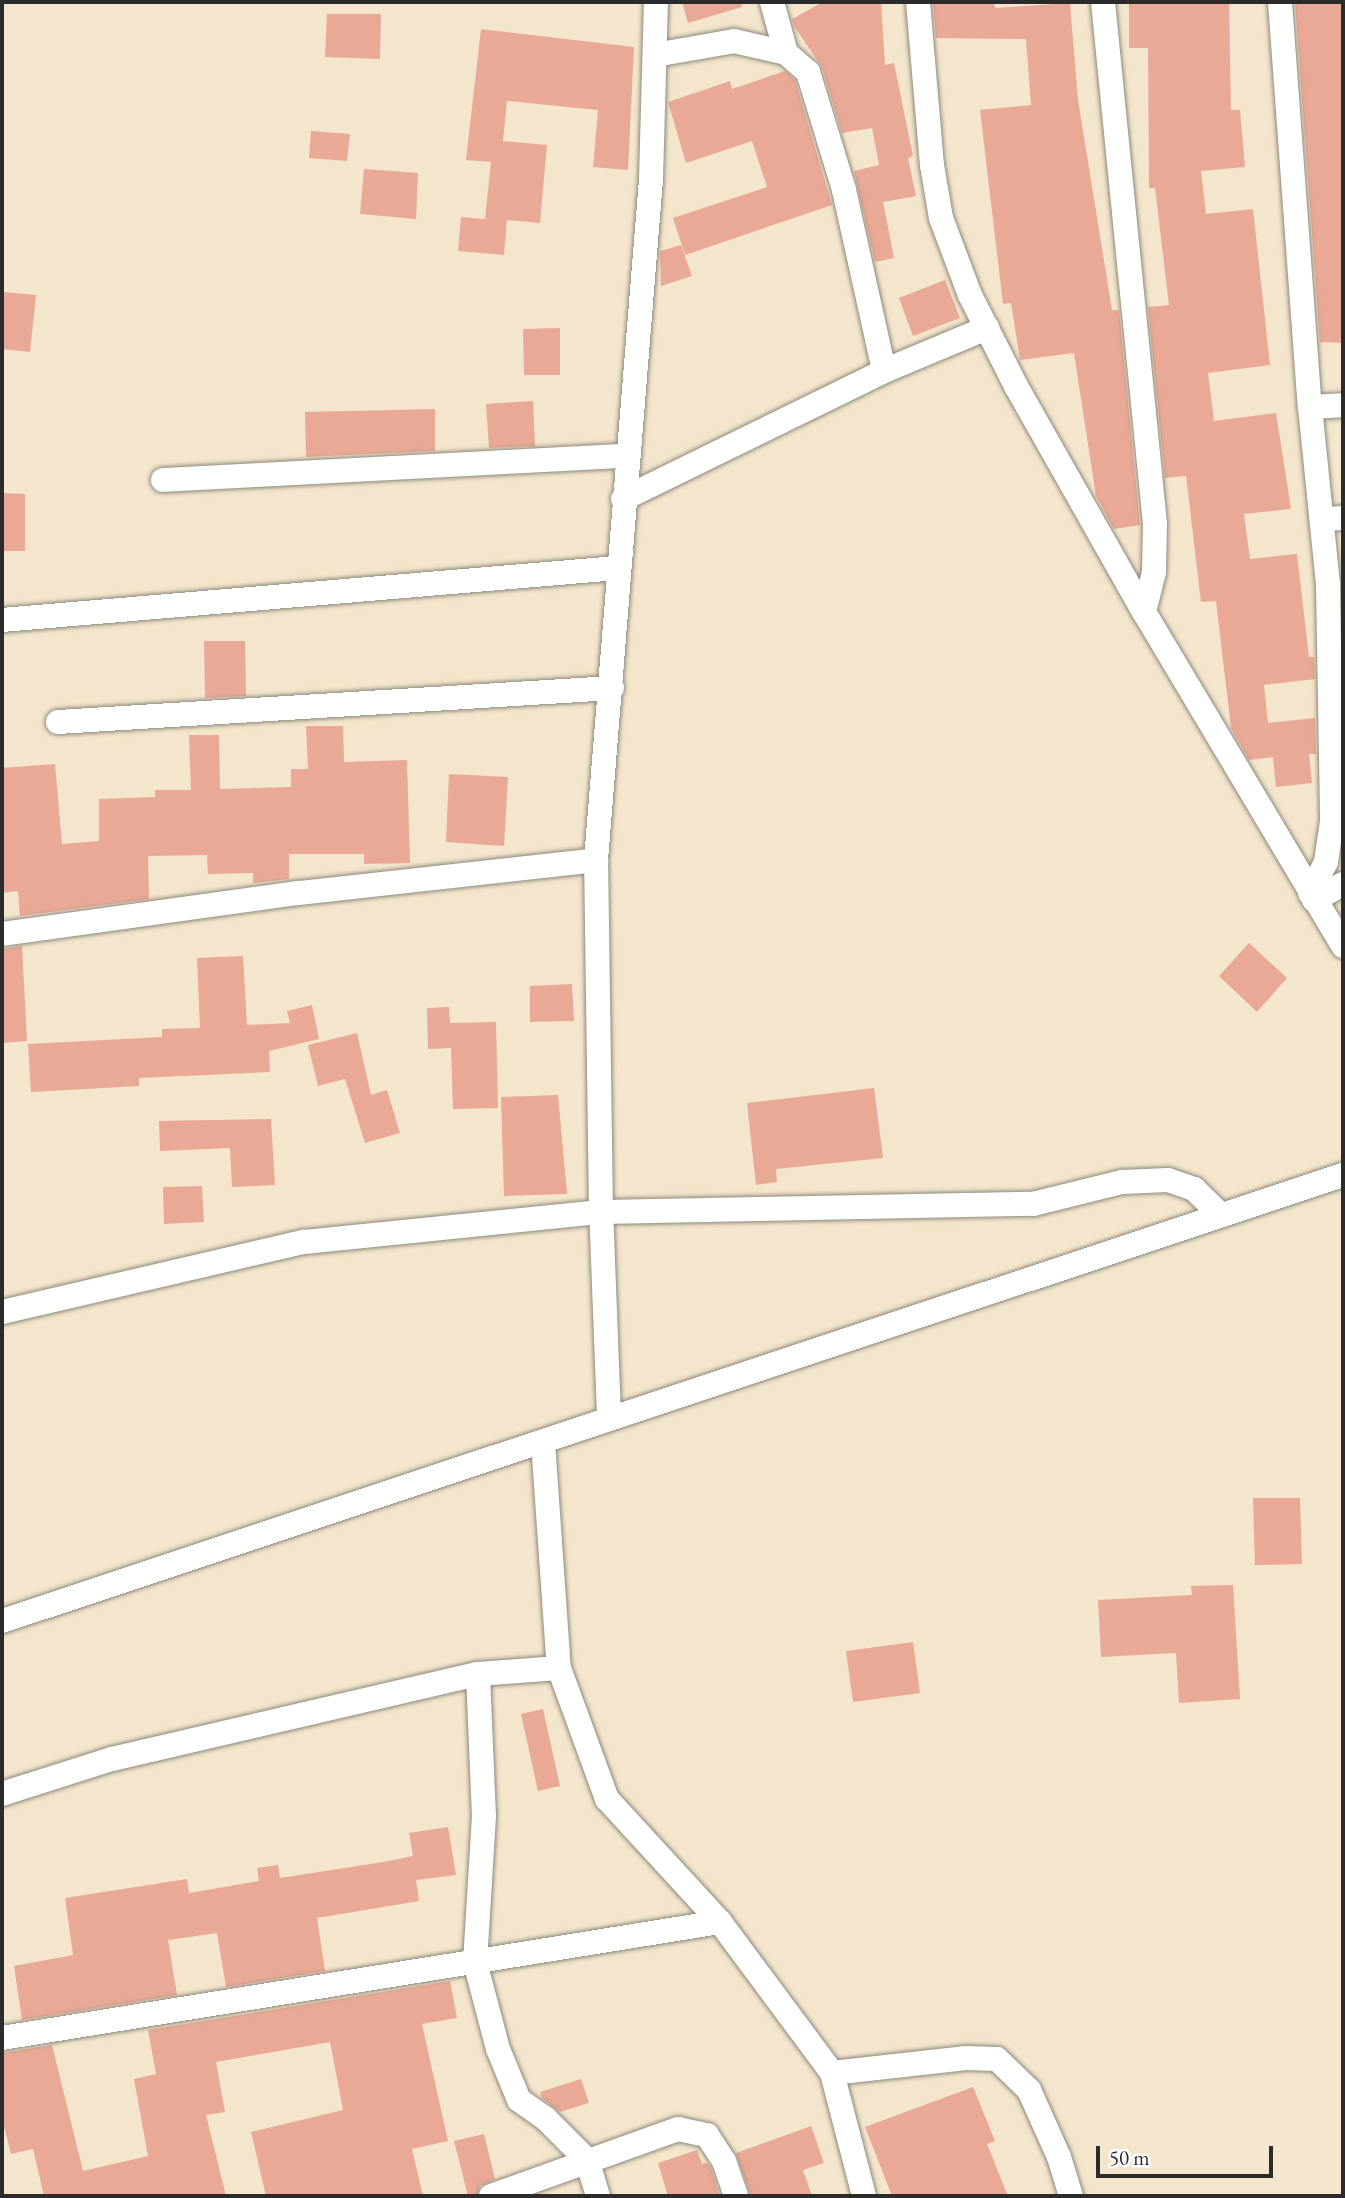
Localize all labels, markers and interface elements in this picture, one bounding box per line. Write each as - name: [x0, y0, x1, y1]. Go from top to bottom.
- scale bar: [1100, 2132, 1277, 2176]
- text: 50 m: [1109, 2144, 1150, 2171]

